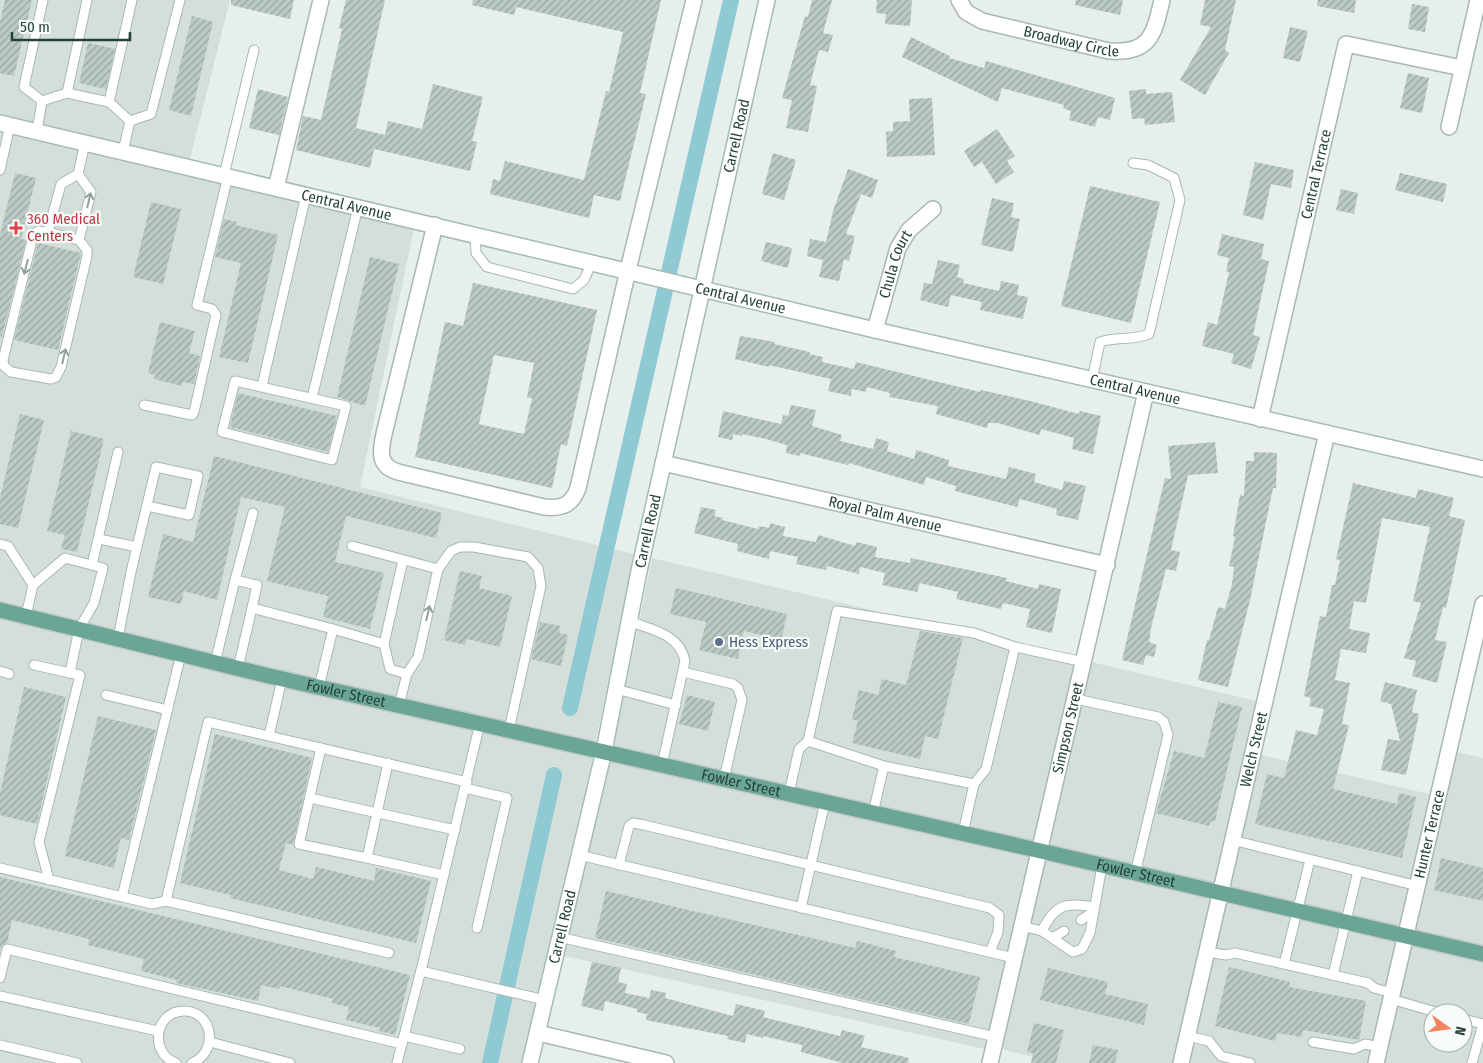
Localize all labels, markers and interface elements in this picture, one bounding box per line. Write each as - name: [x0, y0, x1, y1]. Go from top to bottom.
- scale bar: [12, 10, 130, 42]
- text: 50 m: [20, 18, 50, 36]
- street label: Broadway Circle: [1022, 22, 1119, 60]
- street label: Carrell Road: [720, 97, 754, 174]
- street label: Central Terrace: [1297, 128, 1335, 221]
- street label: Central Avenue: [300, 186, 393, 224]
- one-way arrow: [85, 193, 94, 209]
- place label: 360 Medical Centers: [27, 210, 100, 245]
- marker: 360 Medical Centers: [9, 221, 23, 235]
- street label: Chula Court: [875, 227, 916, 300]
- one-way arrow: [21, 259, 30, 275]
- street label: Central Avenue: [694, 279, 787, 318]
- one-way arrow: [60, 348, 69, 364]
- street label: Central Avenue: [1088, 370, 1182, 409]
- street label: Carrell Road: [631, 492, 665, 570]
- street label: Royal Palm Avenue: [827, 492, 943, 536]
- one-way arrow: [424, 605, 433, 621]
- place label: Hess Express: [729, 633, 808, 651]
- marker: Hess Express: [713, 636, 725, 648]
- street label: Fowler Street: [305, 676, 388, 711]
- street label: Simpson Street: [1049, 680, 1087, 775]
- street label: Welch Street: [1236, 710, 1271, 789]
- street label: Fowler Street: [700, 765, 783, 801]
- street label: Hunter Terrace: [1410, 788, 1448, 880]
- street label: Fowler Street: [1095, 855, 1177, 891]
- street label: Carrell Road: [545, 888, 580, 965]
- north arrow: [1423, 1003, 1473, 1053]
- text: N: [1451, 1025, 1469, 1037]

